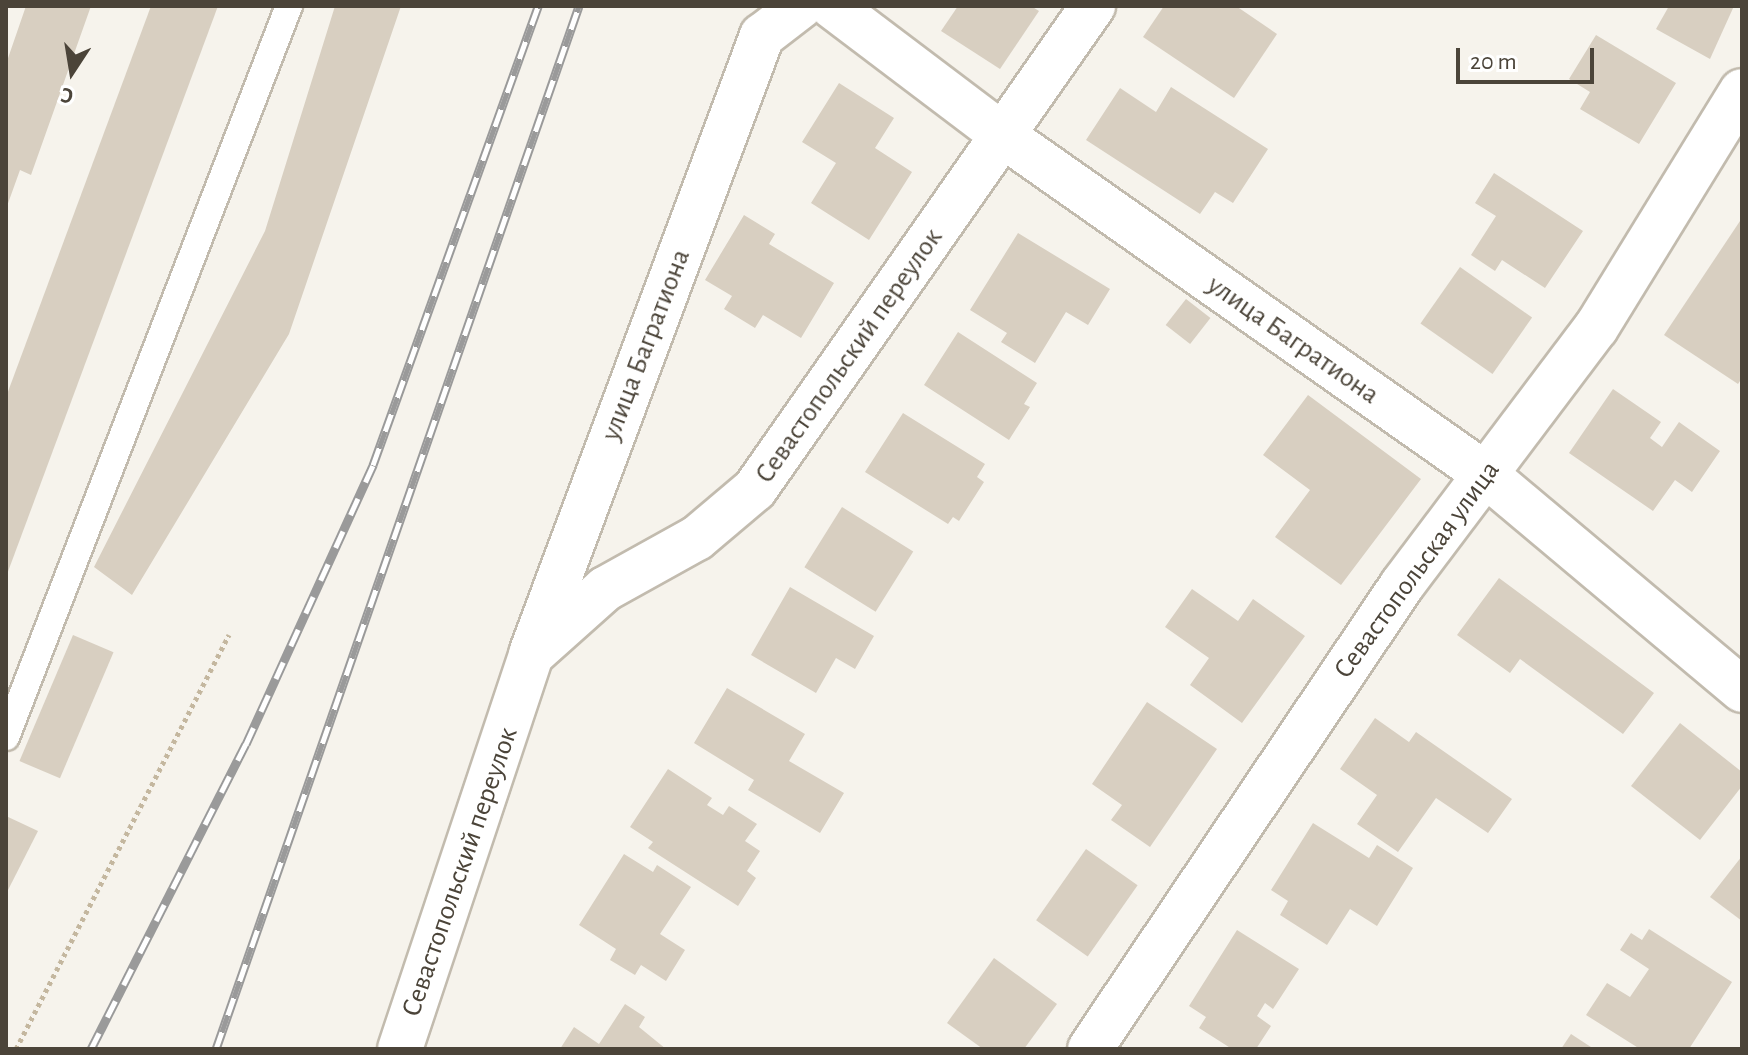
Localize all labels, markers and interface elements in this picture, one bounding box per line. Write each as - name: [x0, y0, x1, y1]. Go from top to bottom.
- north arrow: [32, 32, 112, 112]
- scale bar: [1460, 32, 1598, 82]
- text: 20 m: [1470, 50, 1517, 74]
- text: С: [59, 83, 75, 108]
- street label: Севастопольский переулок: [748, 222, 950, 490]
- street label: улица Багратиона: [594, 245, 698, 445]
- street label: улица Багратиона: [1201, 268, 1385, 412]
- street label: Севастопольская улица: [1327, 455, 1507, 685]
- street label: Севастопольский переулок: [395, 723, 525, 1021]

